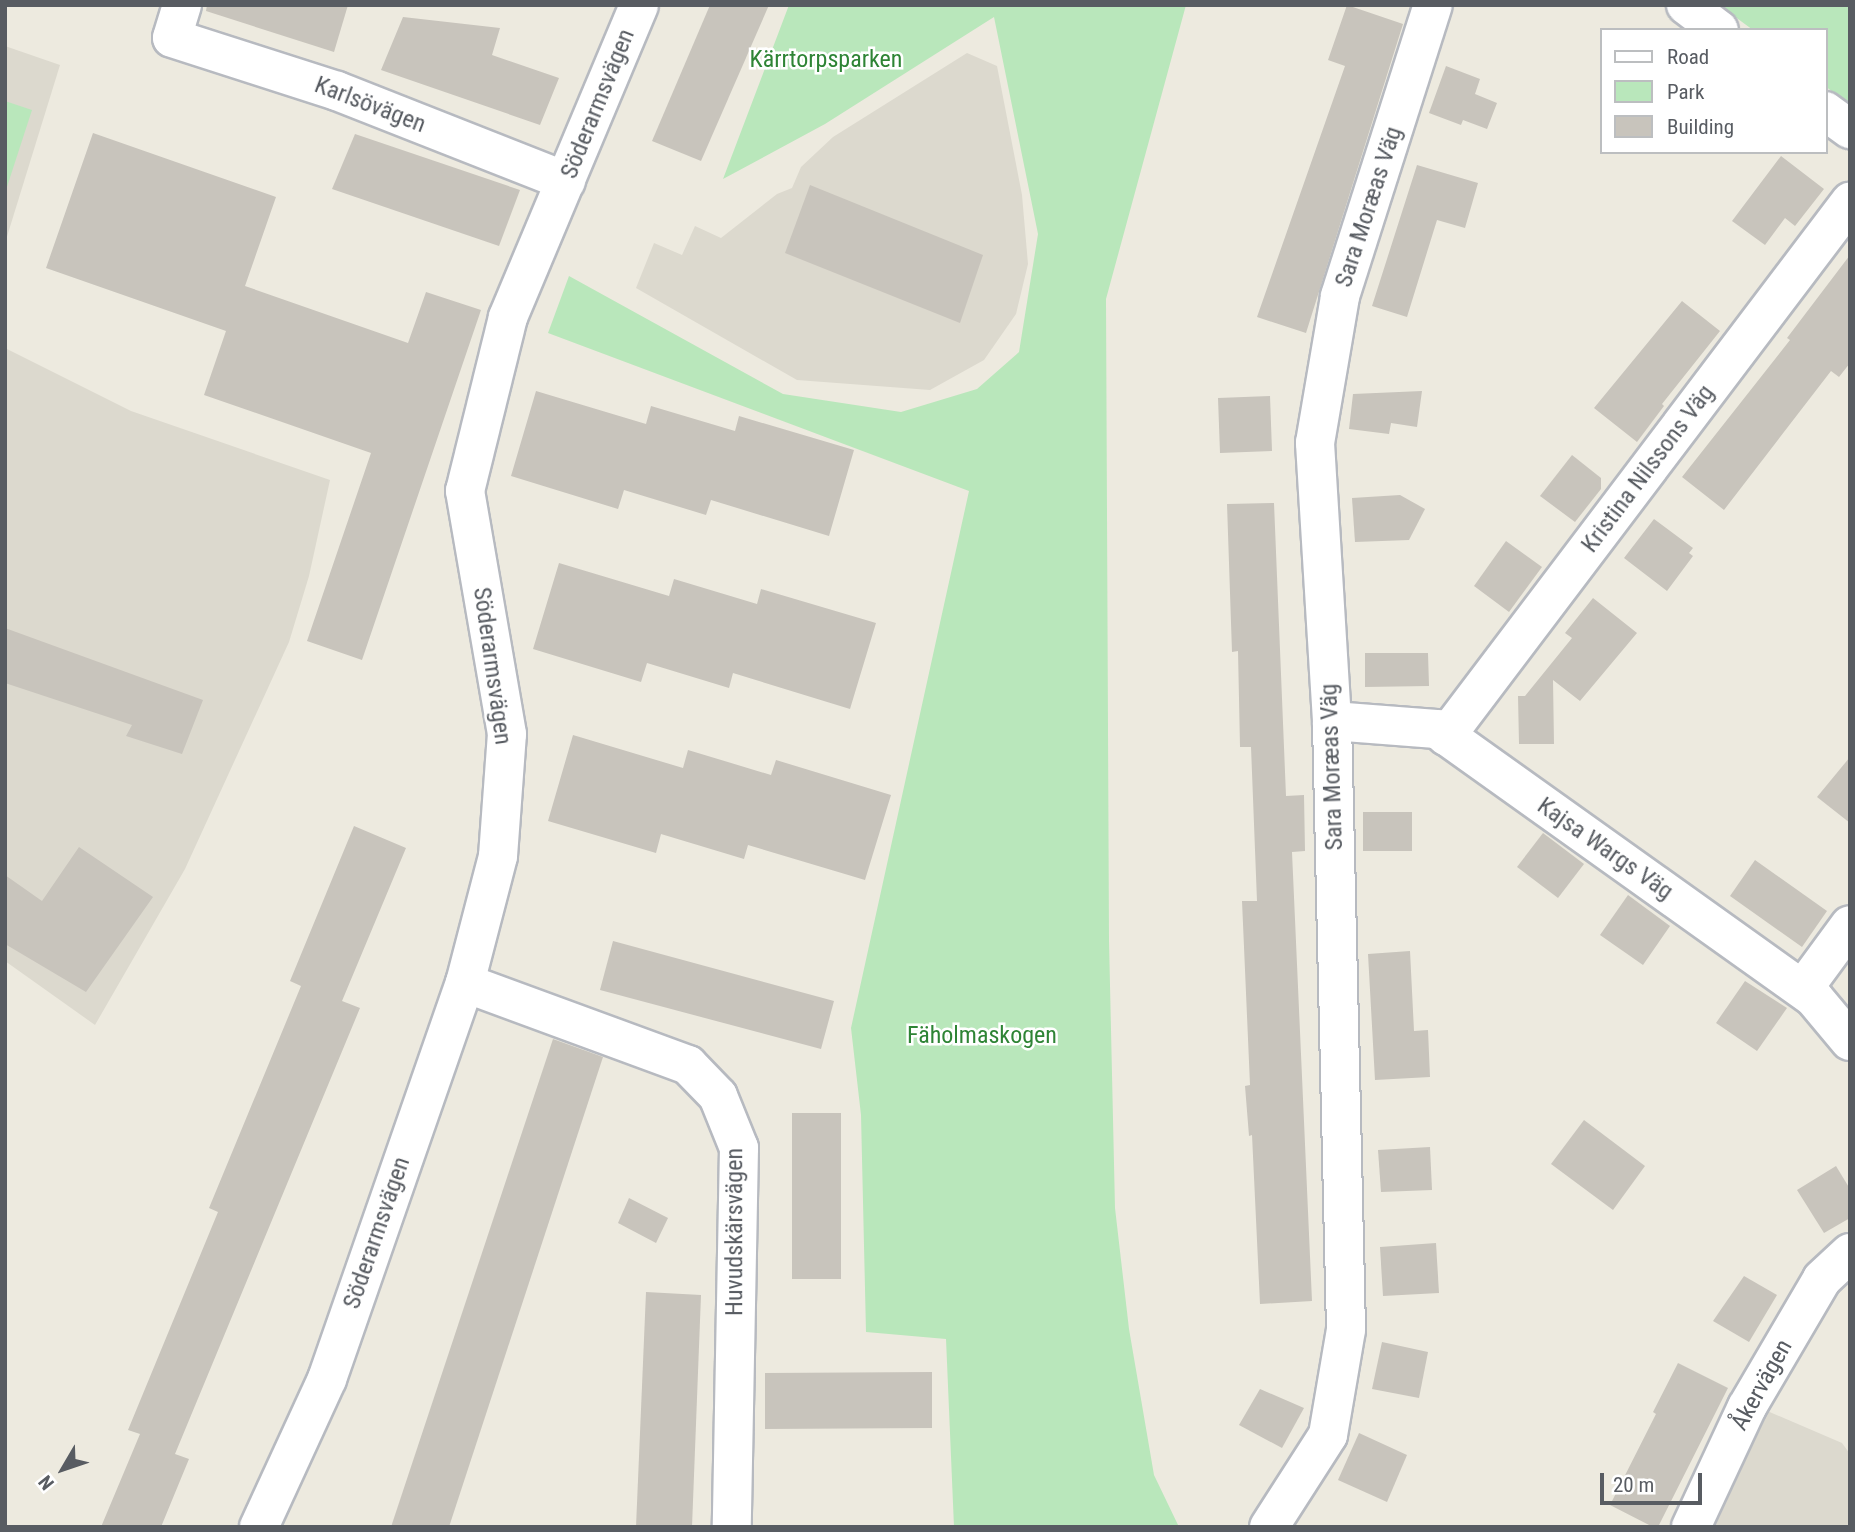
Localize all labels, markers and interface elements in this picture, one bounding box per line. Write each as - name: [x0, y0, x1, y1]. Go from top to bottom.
- street label: Söderarmsvägen: [555, 25, 641, 183]
- legend: [1600, 28, 1827, 154]
- text: Road: [1667, 45, 1709, 69]
- park label: Kärrtorpsparken: [750, 46, 902, 74]
- street label: Karlsövägen: [310, 71, 430, 139]
- text: Park: [1667, 80, 1704, 104]
- text: Building: [1667, 115, 1734, 139]
- street label: Sara Moræas Väg: [1330, 123, 1408, 291]
- street label: Kristina Nilssons Väg: [1576, 380, 1720, 558]
- street label: Söderarmsvägen: [467, 585, 517, 747]
- street label: Sara Moræas Väg: [1315, 683, 1349, 851]
- street label: Kajsa Wargs Väg: [1532, 792, 1678, 906]
- park label: Fäholmaskogen: [907, 1022, 1057, 1050]
- street label: Huvudskärsvägen: [721, 1148, 749, 1316]
- street label: Söderarmsvägen: [338, 1153, 416, 1313]
- street label: Åkervägen: [1725, 1335, 1799, 1435]
- north arrow: [28, 1434, 98, 1504]
- scale bar: [1603, 1458, 1704, 1502]
- text: N: [34, 1471, 59, 1494]
- text: 20 m: [1613, 1473, 1654, 1497]

